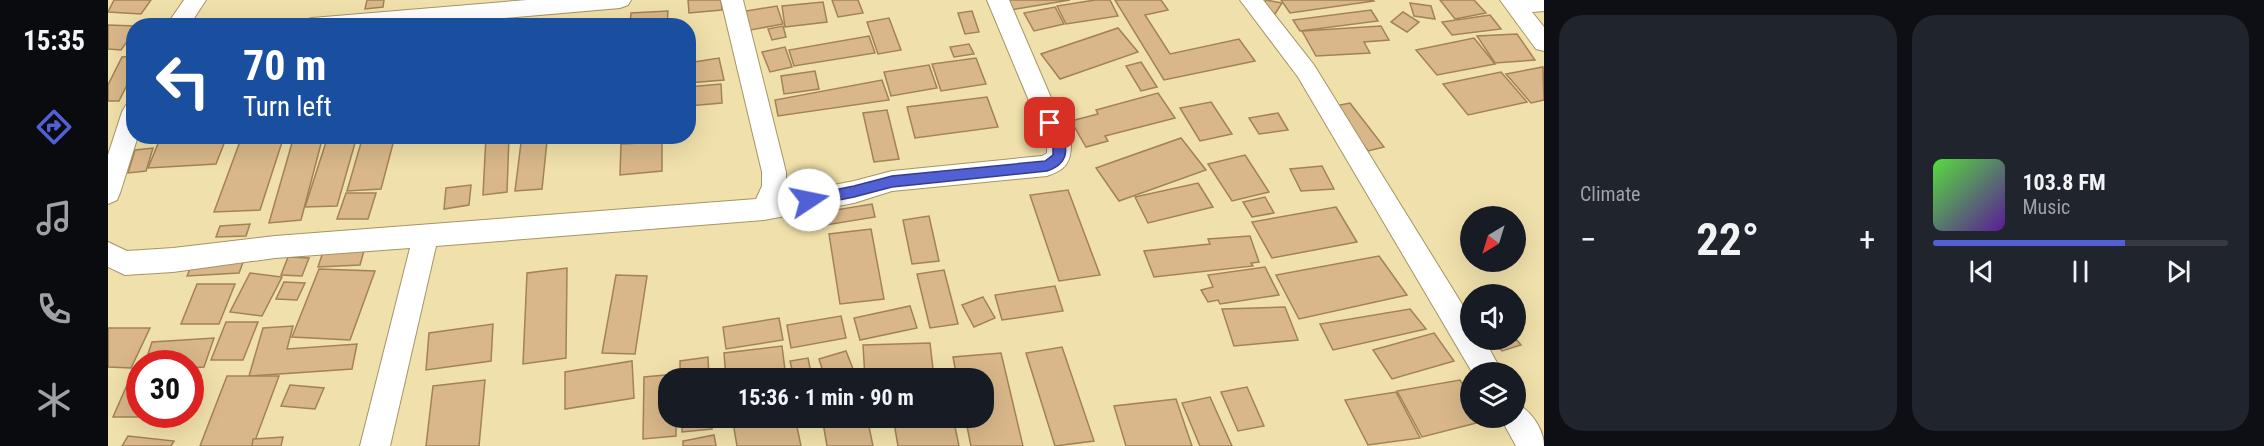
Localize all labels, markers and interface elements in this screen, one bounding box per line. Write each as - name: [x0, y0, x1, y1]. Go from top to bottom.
- text: 15:35: [23, 25, 85, 57]
- text: 70 m: [243, 41, 326, 90]
- icon: left: [144, 42, 222, 120]
- text: Turn left: [243, 91, 332, 123]
- pin: [1024, 97, 1075, 148]
- icon: directions: [33, 106, 75, 148]
- icon: arrive: [1033, 106, 1066, 139]
- position arrow: [777, 168, 841, 232]
- text: 103.8 FM: [2023, 170, 2106, 195]
- text: Climate: [1580, 182, 1640, 206]
- text: Music: [2023, 195, 2070, 219]
- icon: music: [33, 197, 75, 239]
- north arrow: [1460, 206, 1526, 272]
- map controls: [1460, 206, 1526, 428]
- text: 22°: [1696, 213, 1759, 266]
- text: −: [1580, 220, 1597, 259]
- text: +: [1859, 220, 1875, 259]
- icon: previous: [1965, 255, 1998, 288]
- icon: pause: [2064, 255, 2097, 288]
- icon: next: [2162, 255, 2195, 288]
- button: sound: [1460, 284, 1526, 350]
- icon: phone: [33, 288, 75, 330]
- speed limit sign: 30: [126, 350, 204, 428]
- button: layers: [1460, 362, 1526, 428]
- icon: climate: [33, 379, 75, 421]
- text: 15:36 · 1 min · 90 m: [738, 385, 914, 410]

